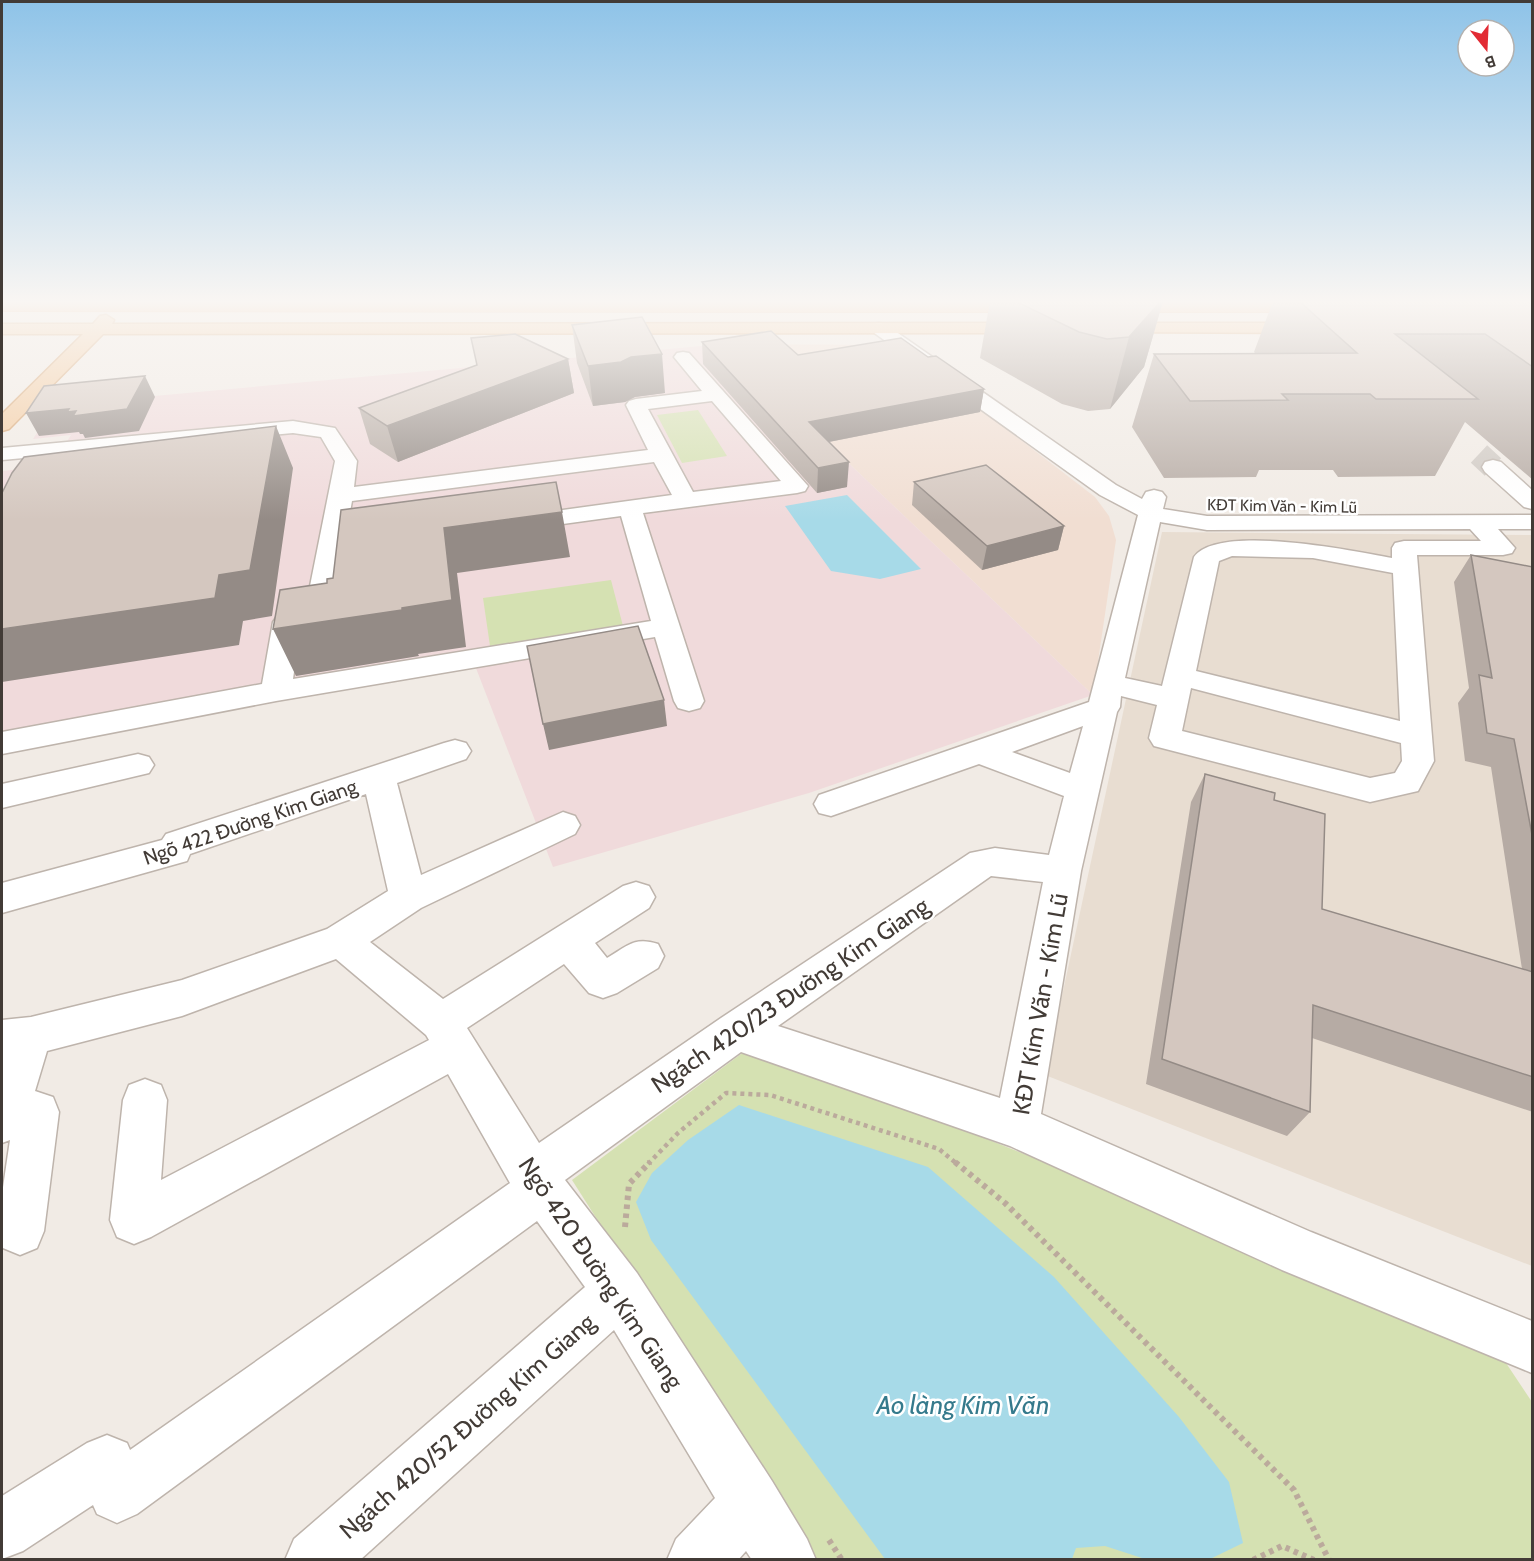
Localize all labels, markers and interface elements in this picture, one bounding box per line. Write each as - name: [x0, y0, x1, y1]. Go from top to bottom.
- north arrow: [1456, 18, 1516, 78]
- text: B: [1483, 51, 1498, 72]
- street label: KĐT Kim Văn - Kim Lũ: [1207, 495, 1357, 517]
- street label: Ngõ 422 Đường Kim Giang: [140, 774, 361, 870]
- street label: Ngách 420/23 Đường Kim Giang: [646, 891, 935, 1099]
- street label: KĐT Kim Văn - Kim Lũ: [1006, 891, 1074, 1117]
- street label: Ngõ 420 Đường Kim Giang: [513, 1152, 690, 1395]
- street label: Ngách 420/52 Đường Kim Giang: [333, 1307, 601, 1545]
- water label: Ao làng Kim Văn: [876, 1389, 1049, 1421]

